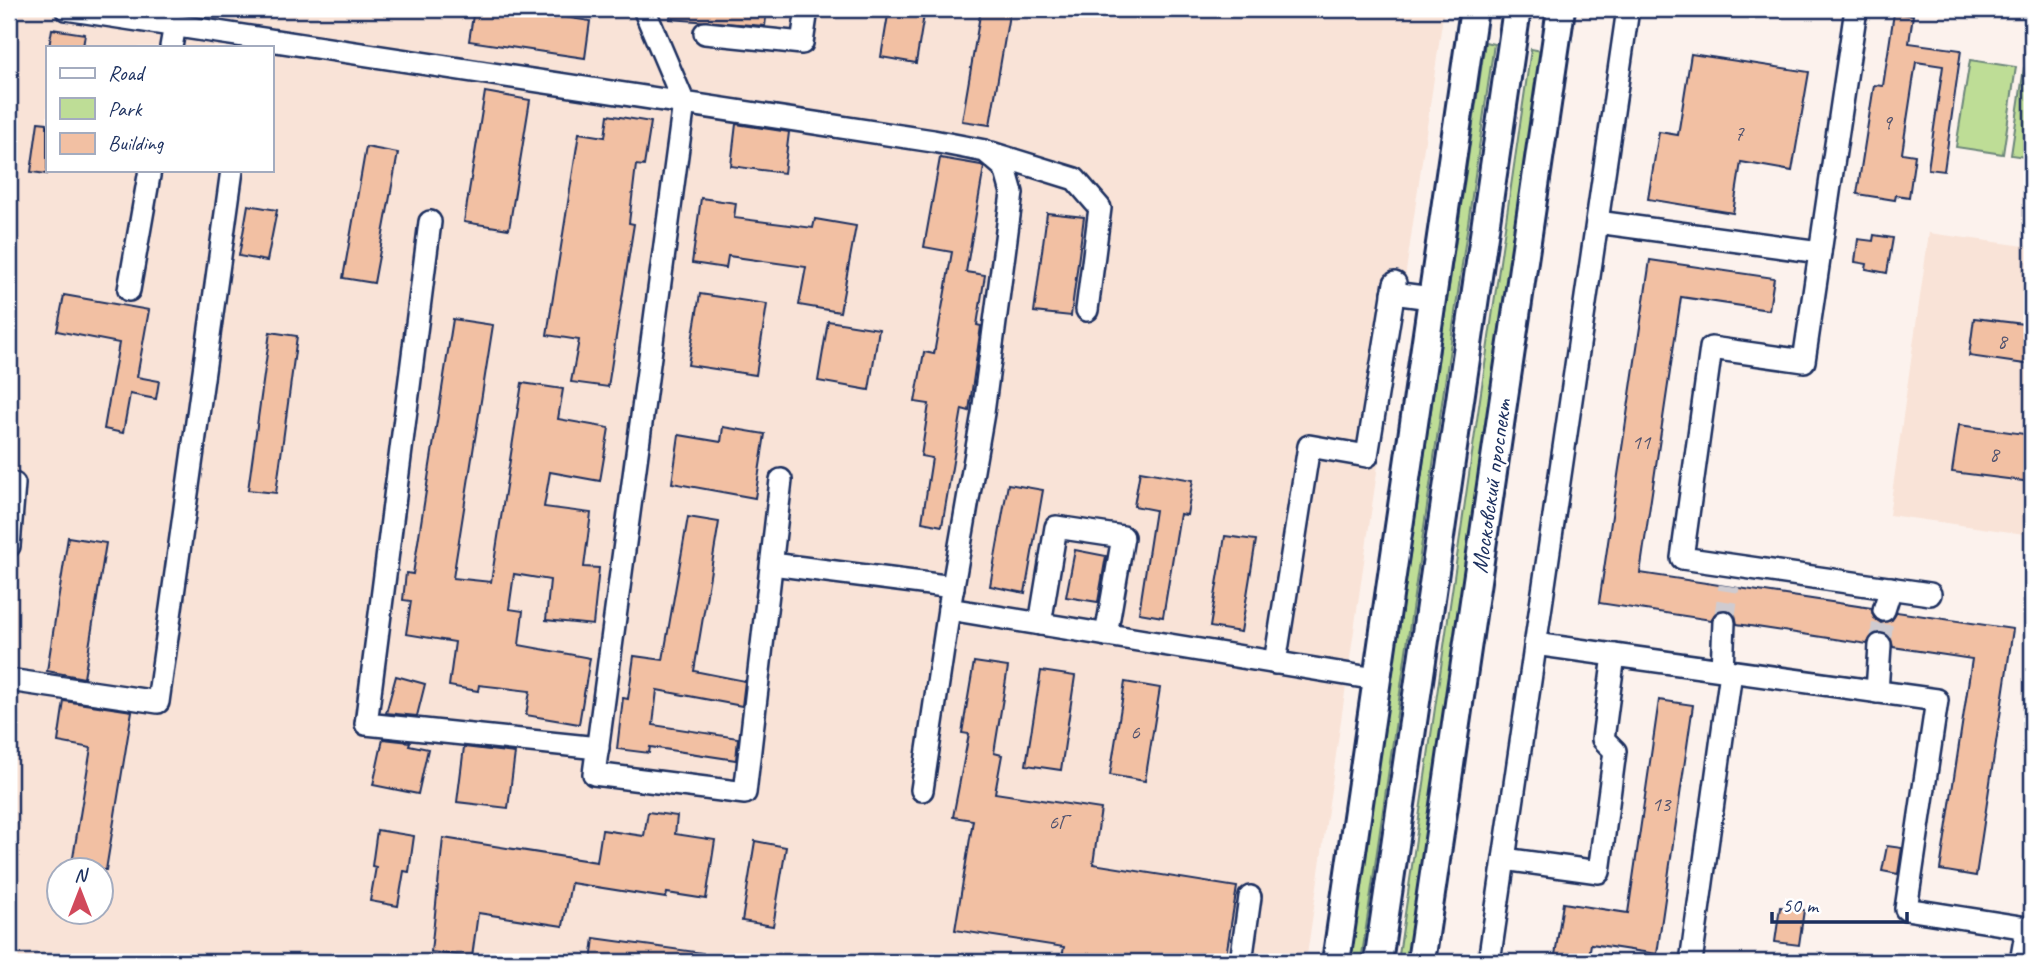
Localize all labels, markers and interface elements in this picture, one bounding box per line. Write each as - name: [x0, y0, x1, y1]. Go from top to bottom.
- legend: [46, 46, 273, 172]
- text: Road: [108, 60, 147, 86]
- text: Park: [108, 96, 143, 122]
- house number: 9: [1882, 109, 1893, 135]
- house number: 7: [1734, 120, 1745, 146]
- text: Building: [108, 130, 165, 156]
- house number: 8: [1997, 328, 2009, 354]
- street label: Московский проспект: [1464, 396, 1518, 575]
- house number: 11: [1632, 429, 1652, 455]
- house number: 8: [1989, 441, 2001, 467]
- house number: 6: [1130, 719, 1140, 745]
- house number: 13: [1652, 791, 1672, 817]
- house number: 6Г: [1048, 809, 1072, 835]
- north arrow: [46, 856, 116, 926]
- text: N: [74, 863, 89, 887]
- scale bar: [1772, 880, 1906, 924]
- text: 50 m: [1782, 892, 1820, 918]

